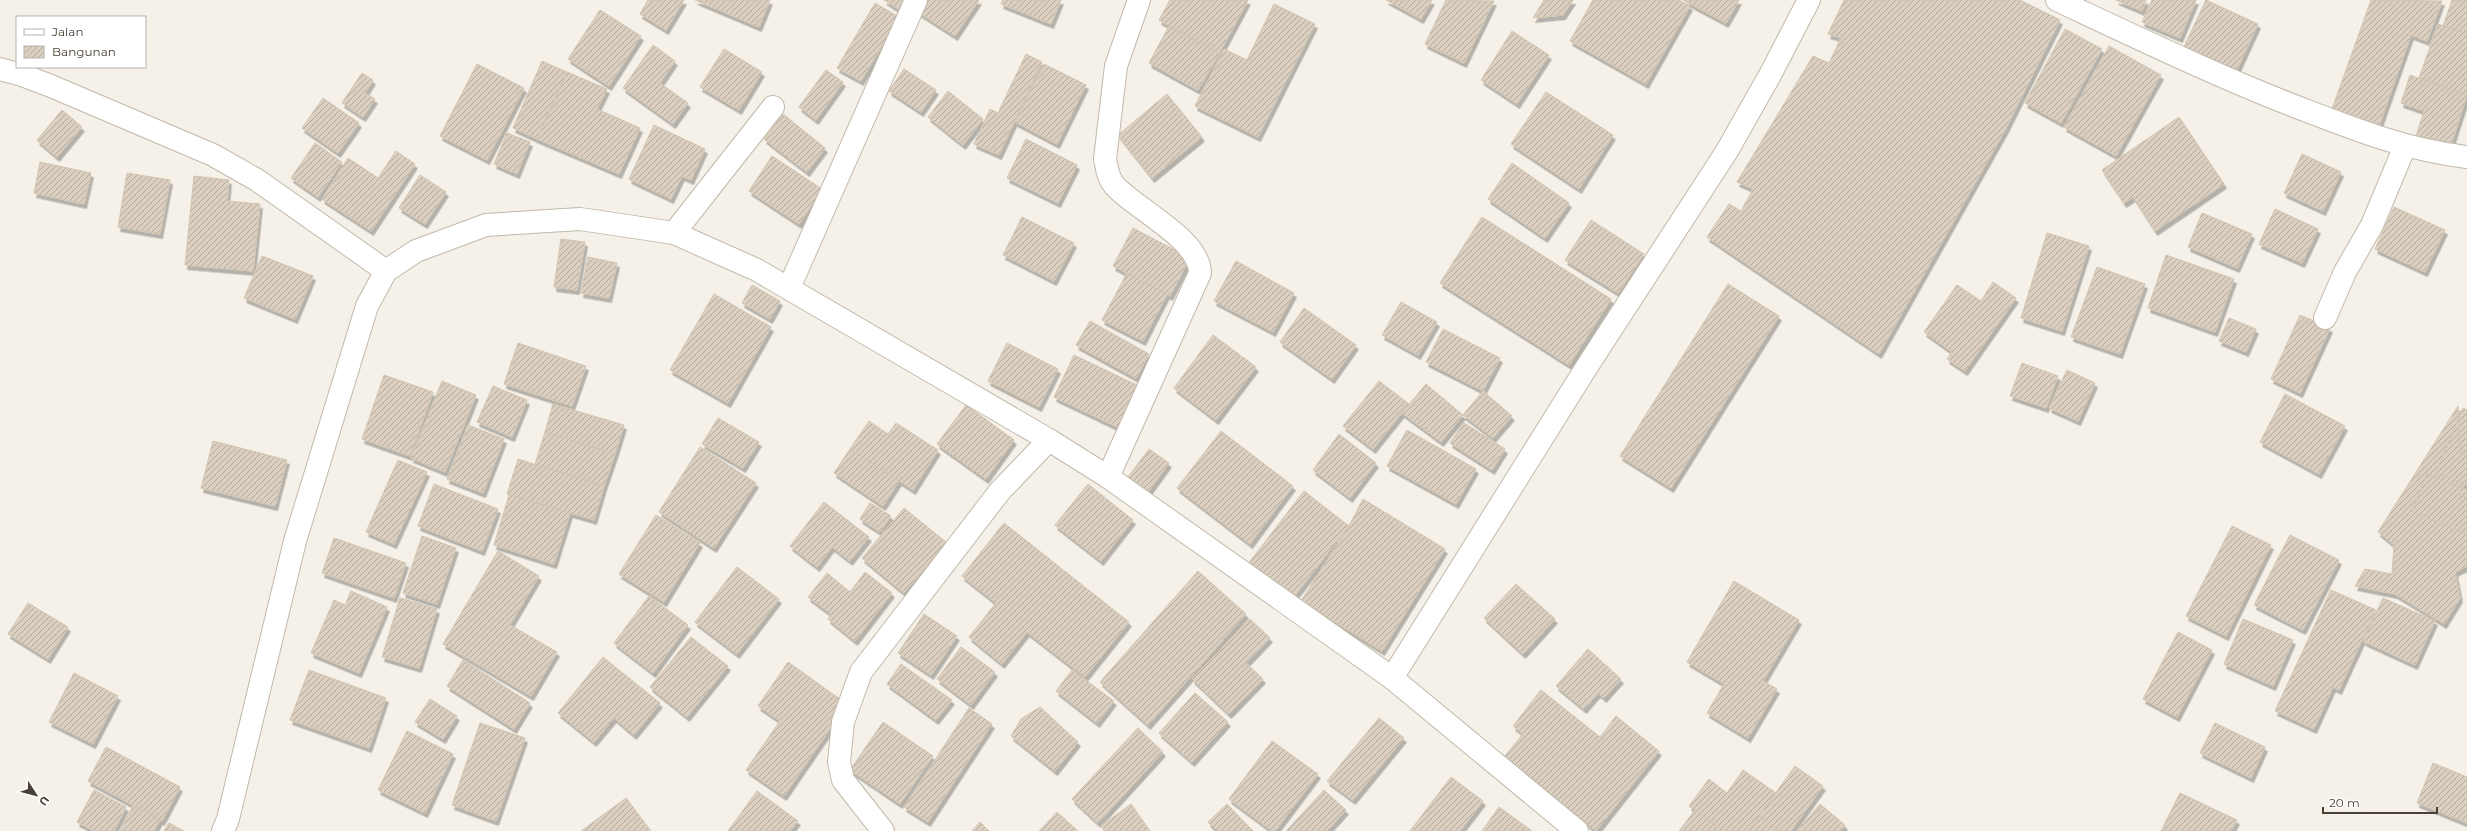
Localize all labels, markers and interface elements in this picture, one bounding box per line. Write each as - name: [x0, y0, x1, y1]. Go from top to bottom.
- legend: [16, 16, 146, 68]
- text: Jalan: [51, 24, 84, 39]
- text: Bangunan: [52, 44, 116, 59]
- north arrow: [16, 775, 56, 815]
- scale bar: [2323, 789, 2437, 815]
- text: U: [36, 793, 52, 809]
- text: 20 m: [2329, 795, 2360, 810]

